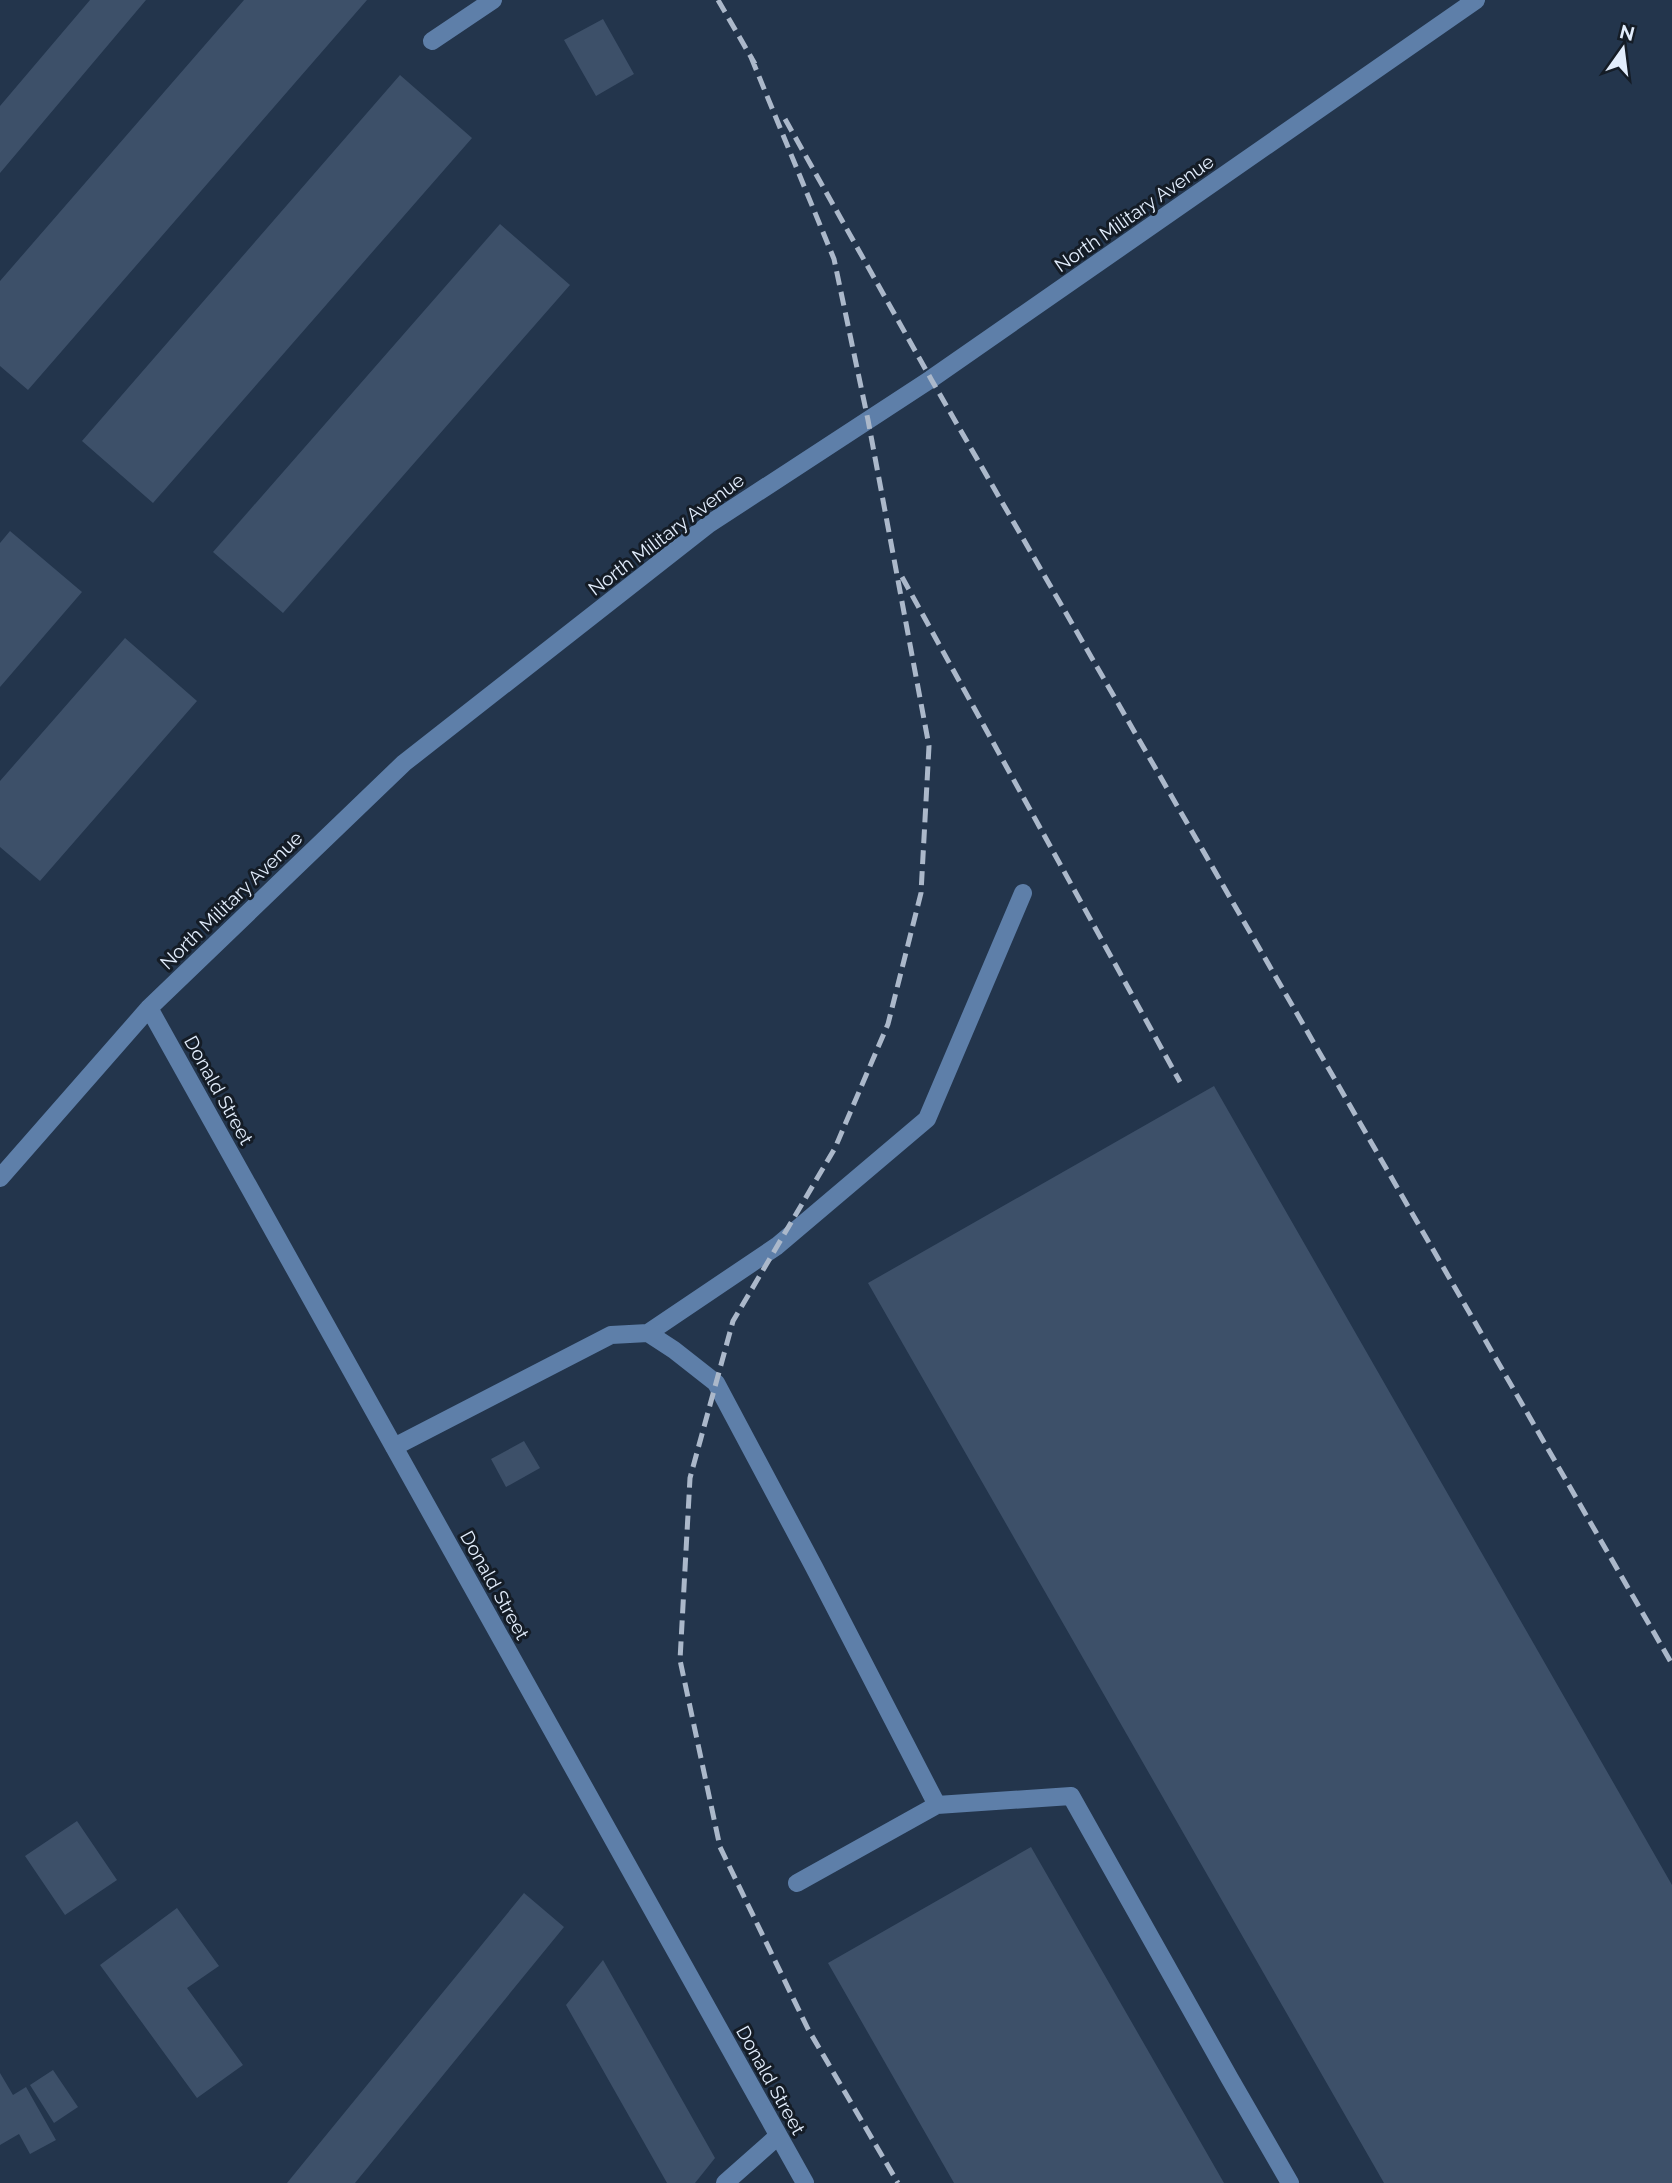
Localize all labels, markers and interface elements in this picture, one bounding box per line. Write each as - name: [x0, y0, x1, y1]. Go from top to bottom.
- north arrow: [1588, 14, 1658, 84]
- text: N: [1617, 20, 1637, 45]
- street label: North Military Avenue: [1050, 150, 1218, 276]
- street label: North Military Avenue: [584, 468, 748, 600]
- street label: North Military Avenue: [155, 826, 307, 974]
- street label: Donald Street: [180, 1032, 258, 1149]
- street label: Donald Street: [456, 1527, 534, 1644]
- street label: Donald Street: [732, 2022, 810, 2139]

